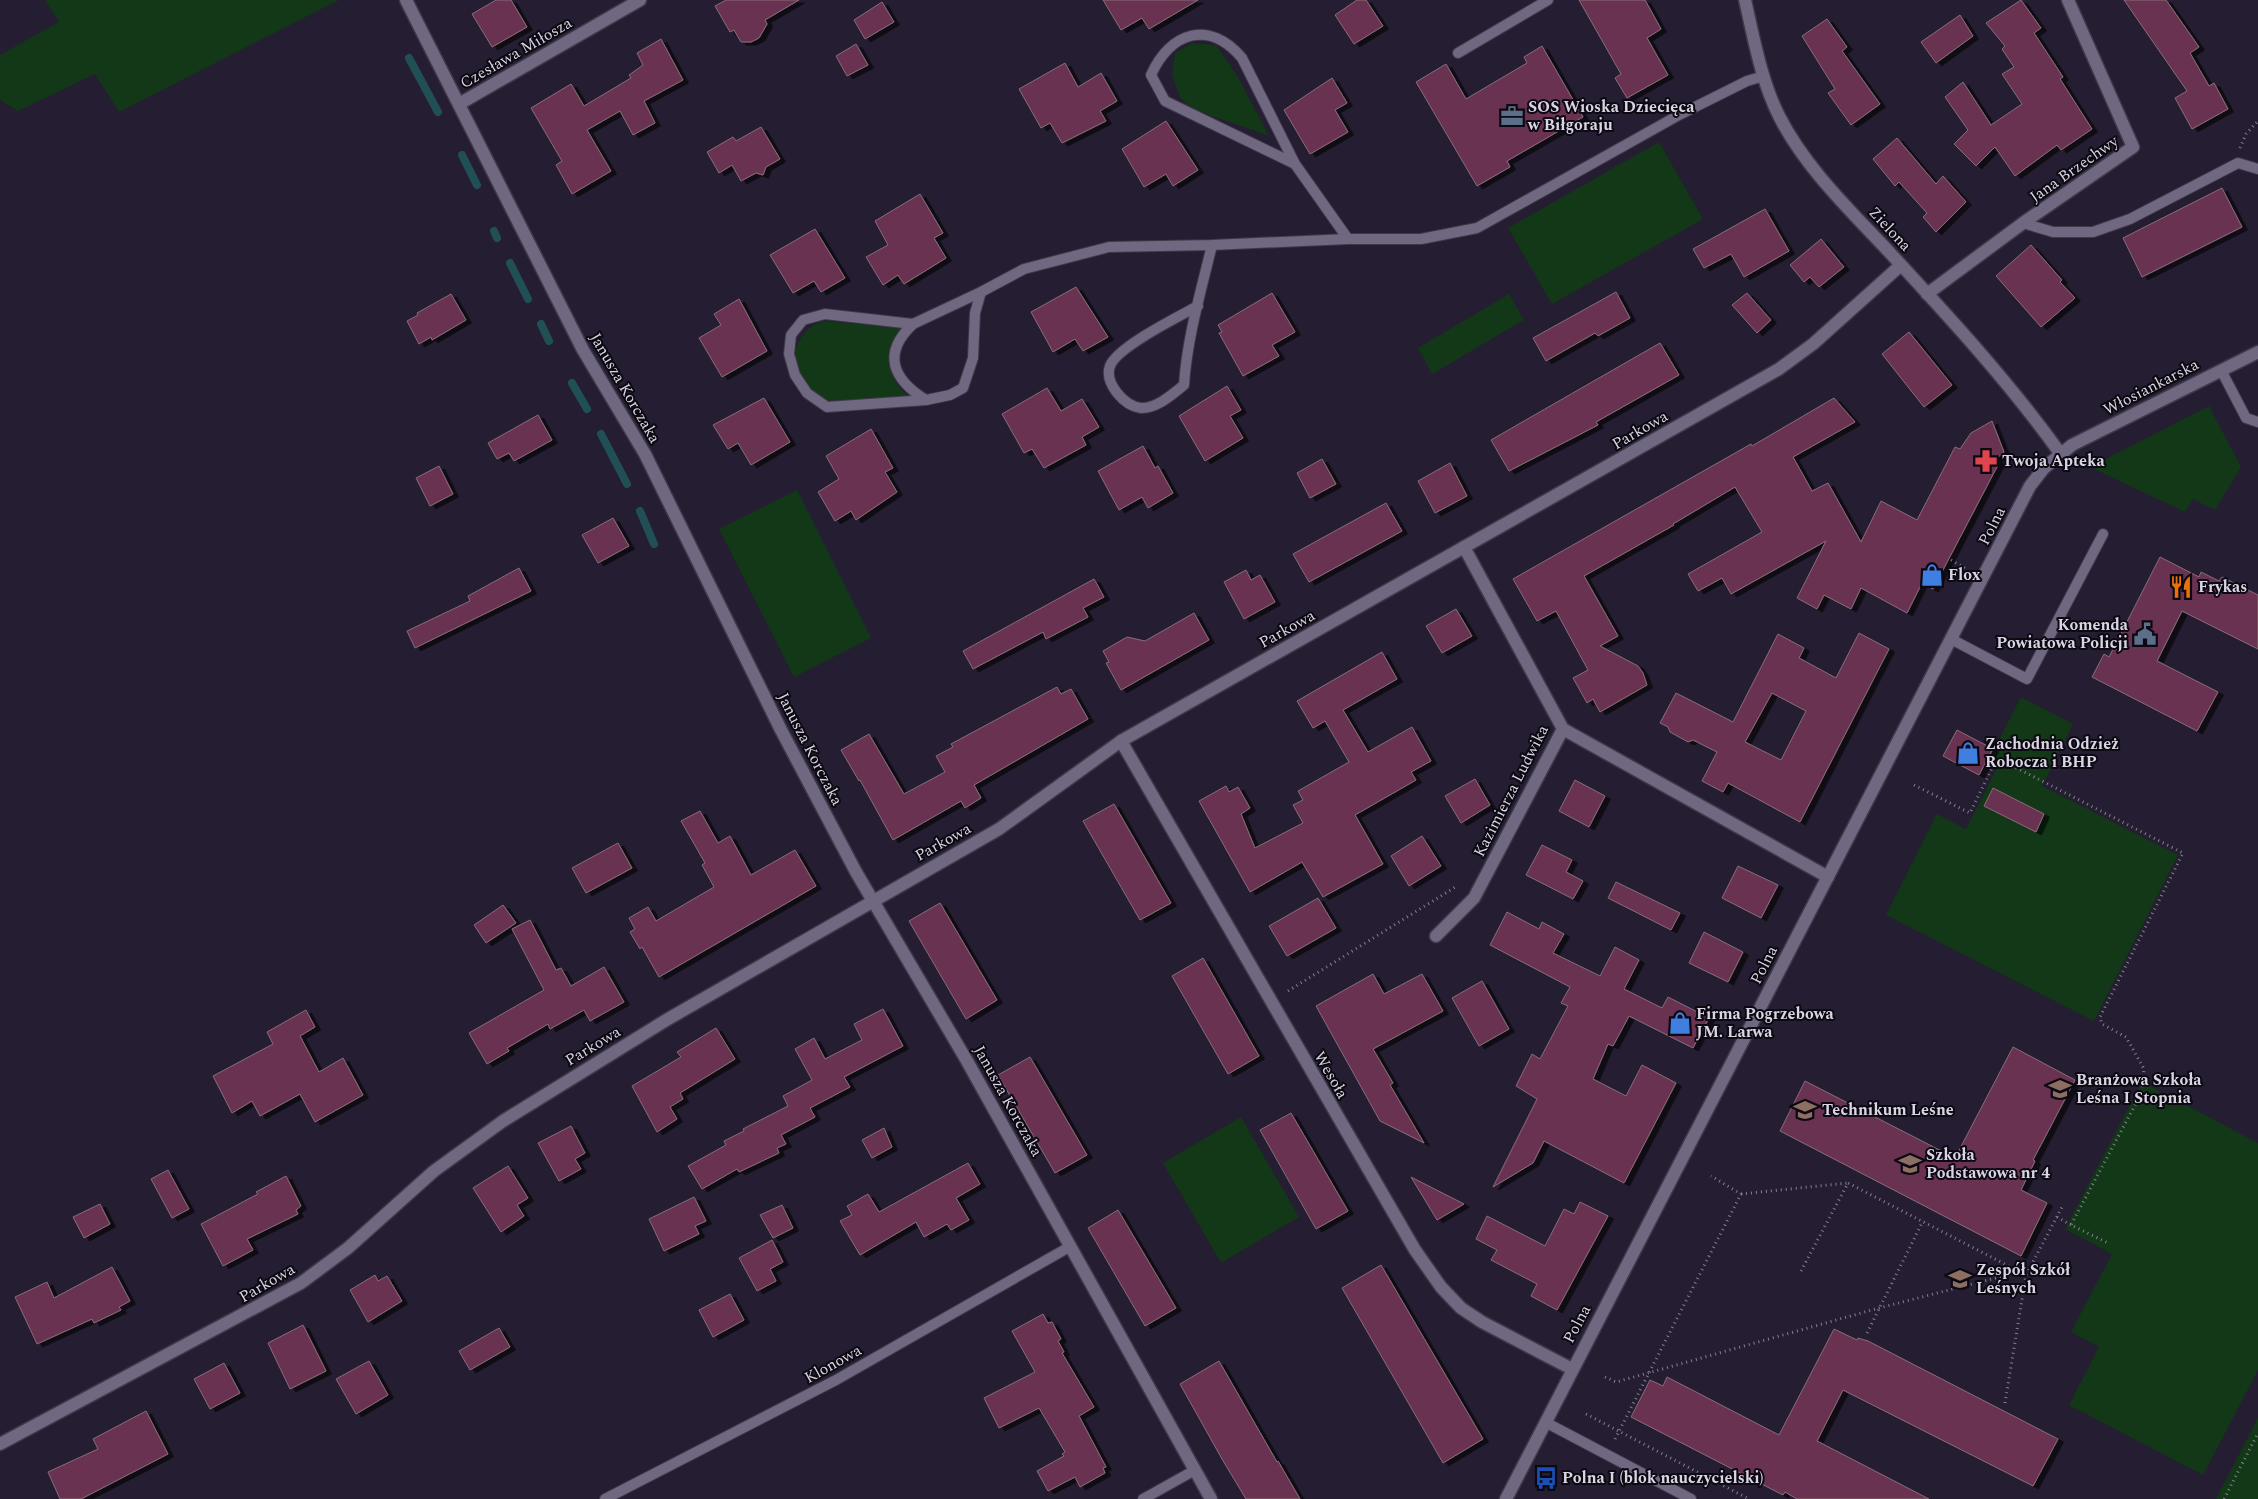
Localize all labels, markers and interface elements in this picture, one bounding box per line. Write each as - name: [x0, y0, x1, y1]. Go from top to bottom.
- street label: Czesława Miłosza: [455, 11, 577, 95]
- place label: SOS Wioska Dziecięca w Biłgoraju: [1527, 95, 1695, 137]
- office icon: SOS Wioska Dziecięca w Biłgoraju: [1499, 103, 1525, 129]
- street label: Jana Brzechwy: [2025, 129, 2124, 208]
- street label: Zielona: [1863, 201, 1917, 257]
- street label: Janusza Korczaka: [584, 328, 666, 448]
- street label: Włosiankarska: [2099, 353, 2203, 421]
- street label: Parkowa: [1608, 404, 1673, 456]
- pharmacy icon: Twoja Apteka: [1973, 448, 1999, 474]
- place label: Twoja Apteka: [2002, 449, 2106, 473]
- street label: Polna: [1972, 502, 2012, 549]
- shop icon: Flox: [1919, 562, 1945, 588]
- place label: Flox: [1948, 563, 1981, 587]
- restaurant icon: Frykas: [2168, 574, 2194, 600]
- place label: Frykas: [2198, 575, 2247, 599]
- street label: Parkowa: [1254, 604, 1320, 654]
- place label: Komenda Powiatowa Policji: [1996, 613, 2129, 655]
- public building icon: Komenda Powiatowa Policji: [2132, 621, 2158, 647]
- street label: Janusza Korczaka: [771, 688, 849, 810]
- street label: Kazimierza Ludwika: [1467, 721, 1555, 861]
- place label: Zachodnia Odzież Robocza i BHP: [1985, 732, 2119, 774]
- shop icon: Zachodnia Odzież Robocza i BHP: [1955, 740, 1981, 766]
- street label: Parkowa: [910, 817, 976, 867]
- street label: Polna: [1744, 941, 1784, 988]
- place label: Firma Pogrzebowa JM. Larwa: [1696, 1002, 1834, 1044]
- shop icon: Firma Pogrzebowa JM. Larwa: [1667, 1010, 1693, 1036]
- street label: Parkowa: [561, 1020, 626, 1072]
- street label: Janusza Korczaka: [967, 1041, 1049, 1161]
- street label: Wesoła: [1308, 1047, 1354, 1103]
- place label: Branżowa Szkoła Leśna I Stopnia: [2076, 1068, 2202, 1110]
- school or university icon: Branżowa Szkoła Leśna I Stopnia: [2047, 1076, 2073, 1102]
- school or university icon: Technikum Leśne: [1792, 1097, 1818, 1123]
- place label: Technikum Leśne: [1822, 1098, 1954, 1122]
- place label: Szkoła Podstawowa nr 4: [1926, 1143, 2050, 1185]
- school or university icon: Szkoła Podstawowa nr 4: [1897, 1151, 1923, 1177]
- street label: Parkowa: [235, 1257, 300, 1309]
- place label: Zespół Szkół Leśnych: [1976, 1258, 2070, 1300]
- school or university icon: Zespół Szkół Leśnych: [1947, 1266, 1973, 1292]
- street label: Polna: [1557, 1300, 1597, 1347]
- street label: Klonowa: [800, 1338, 866, 1390]
- bus stop icon: Polna I (blok nauczycielski): [1533, 1465, 1559, 1491]
- place label: Polna I (blok nauczycielski): [1562, 1466, 1764, 1490]

